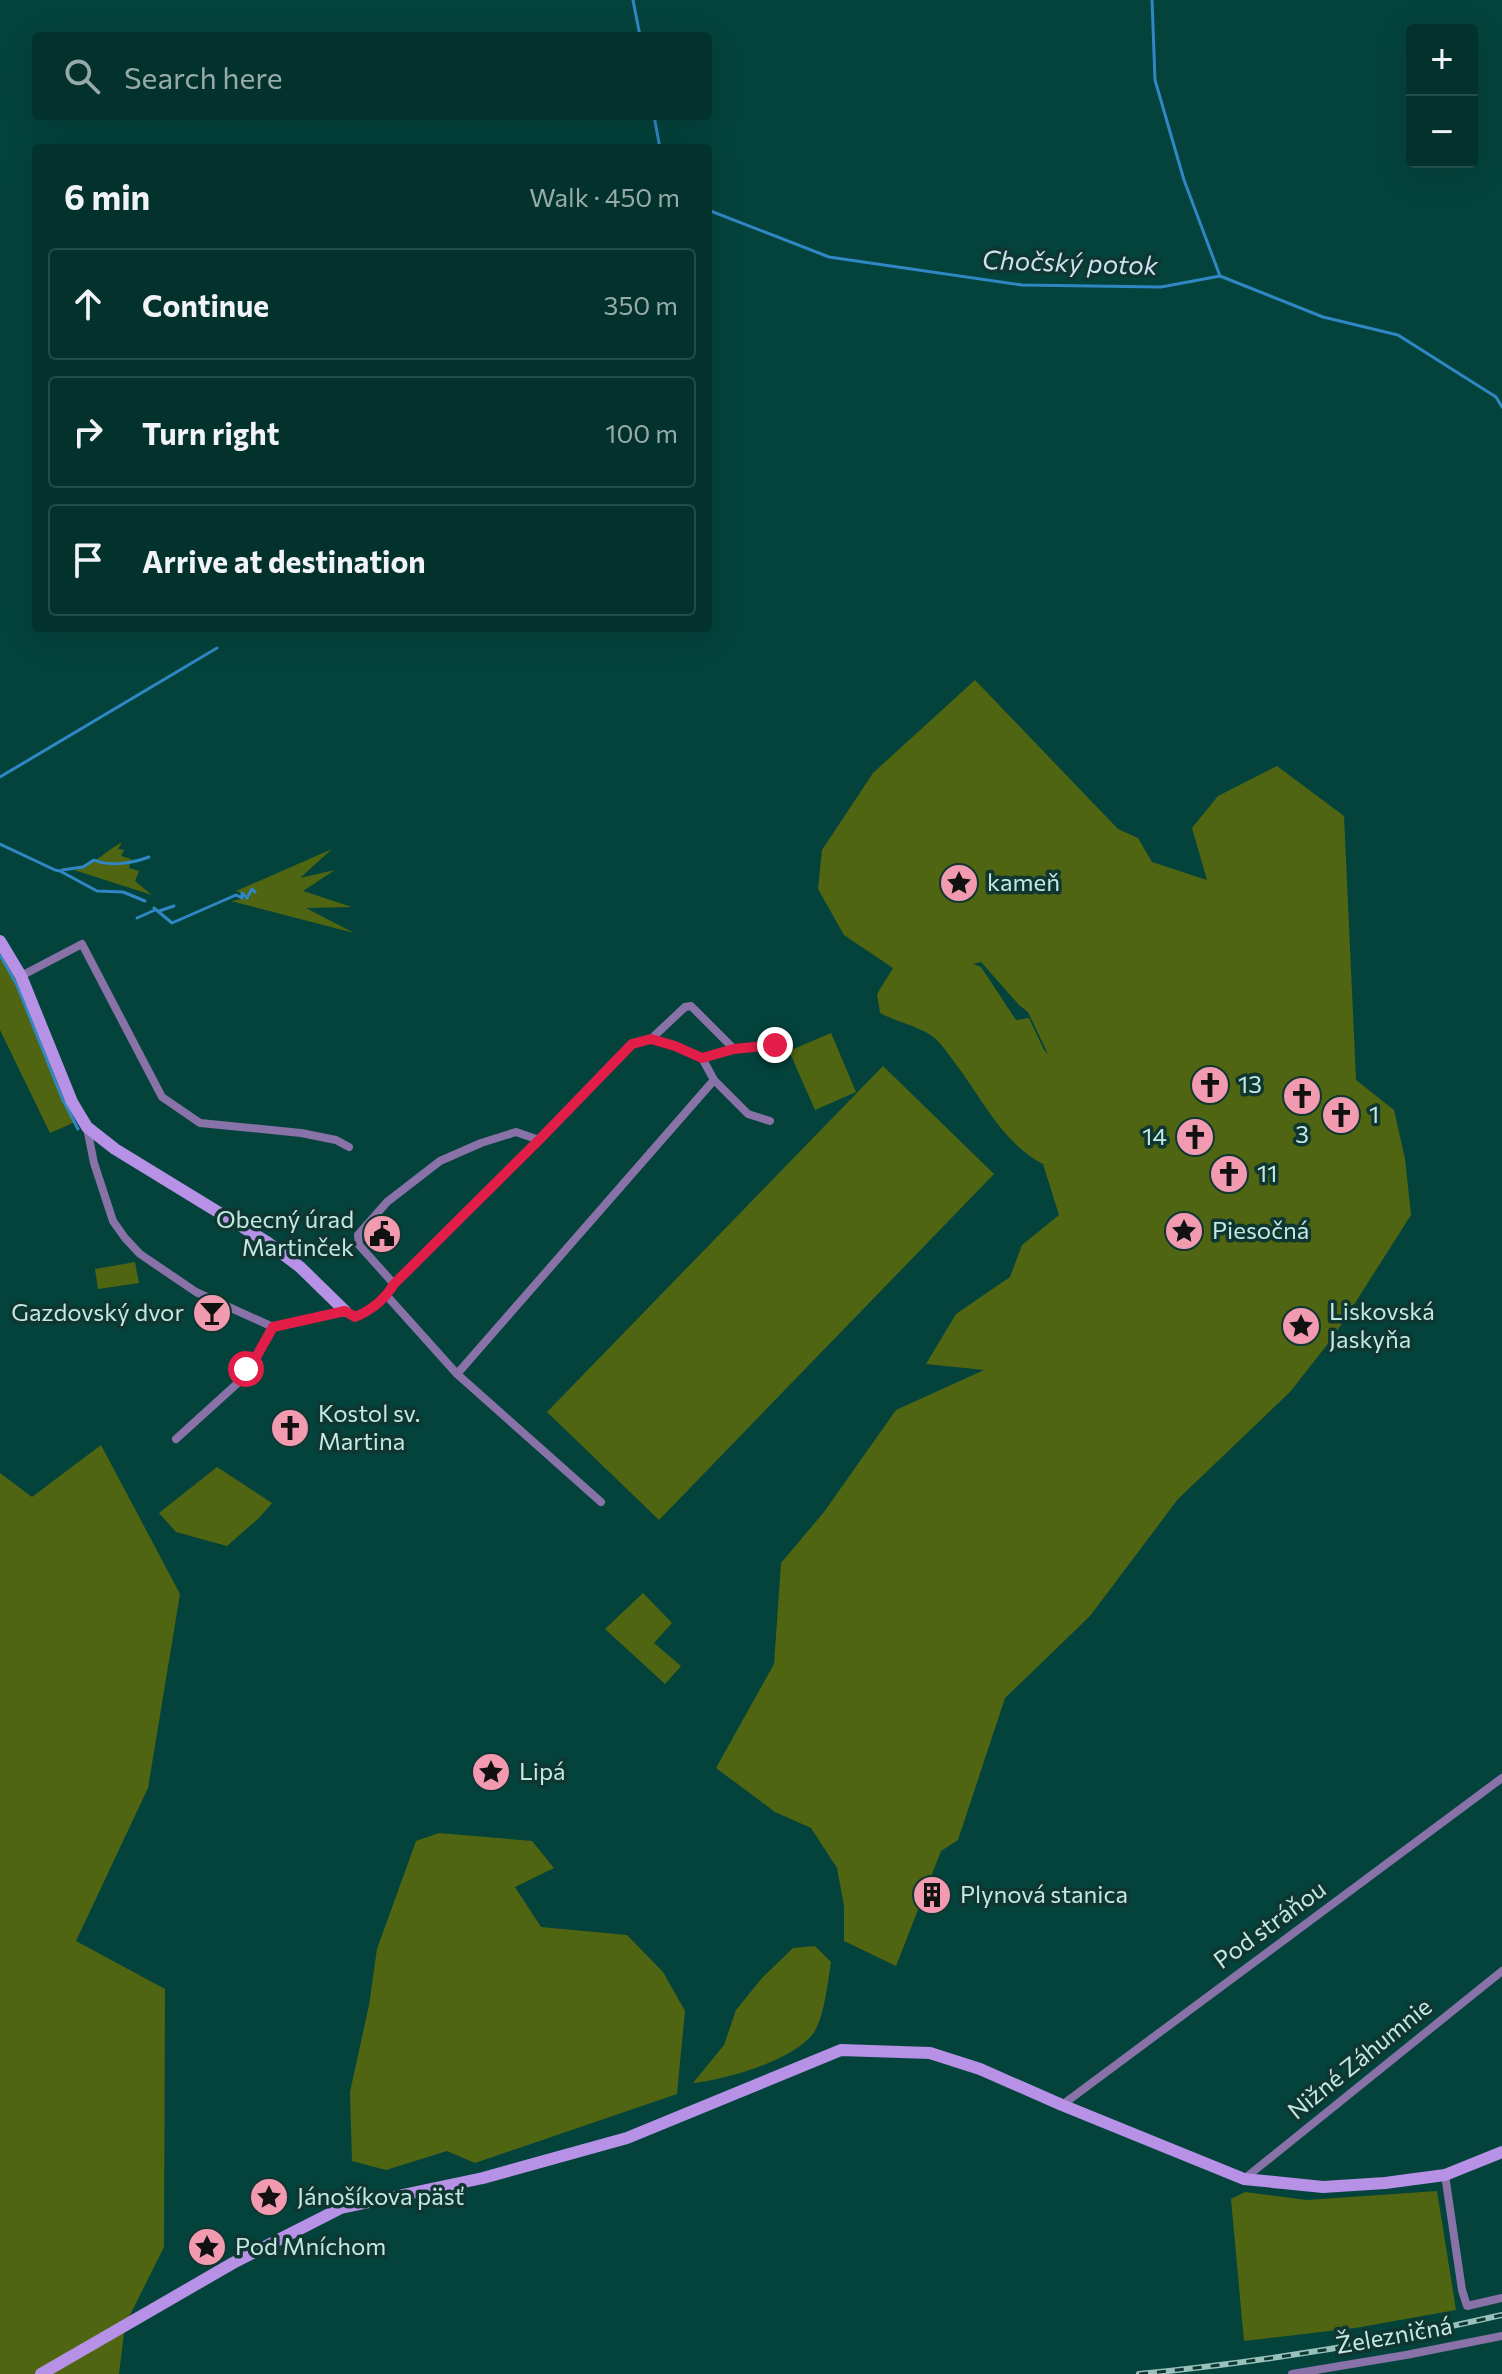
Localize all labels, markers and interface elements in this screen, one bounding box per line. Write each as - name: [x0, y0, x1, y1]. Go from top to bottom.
- map controls: [1406, 24, 1478, 168]
- button: +: [1406, 24, 1478, 96]
- search box: [32, 32, 712, 120]
- icon: search: [60, 54, 104, 98]
- text: Search here: [124, 58, 283, 95]
- button: −: [1406, 96, 1478, 168]
- text: 6 min: [64, 175, 150, 217]
- text: Walk · 450 m: [529, 181, 680, 212]
- water label: Chočský potok: [982, 243, 1159, 280]
- icon: ahead: [66, 282, 110, 326]
- text: Continue: [142, 286, 269, 323]
- text: 350 m: [604, 289, 678, 320]
- icon: right: [66, 410, 110, 454]
- text: Turn right: [142, 414, 279, 451]
- text: 100 m: [605, 417, 678, 448]
- icon: arrive: [66, 538, 110, 582]
- text: Arrive at destination: [142, 542, 426, 579]
- place icon: kameň: [938, 862, 980, 904]
- place label: kameň: [987, 867, 1060, 896]
- route end: [757, 1027, 793, 1063]
- church icon: 13: [1189, 1064, 1231, 1106]
- place label: 13: [1238, 1069, 1262, 1098]
- church icon: 3: [1281, 1075, 1323, 1117]
- church icon: 1: [1320, 1094, 1362, 1136]
- place label: 1: [1369, 1099, 1379, 1128]
- church icon: 14: [1174, 1116, 1216, 1158]
- place label: 3: [1295, 1119, 1309, 1148]
- place label: 14: [1142, 1121, 1167, 1150]
- church icon: 11: [1208, 1153, 1250, 1195]
- place label: 11: [1257, 1158, 1278, 1187]
- place label: Obecný úrad Martinček: [216, 1204, 354, 1261]
- place icon: Piesočná: [1163, 1210, 1205, 1252]
- public building icon: Obecný úrad Martinček: [361, 1213, 403, 1255]
- place label: Piesočná: [1212, 1215, 1309, 1244]
- bar icon: Gazdovský dvor: [191, 1292, 233, 1334]
- place label: Liskovská Jaskyňa: [1329, 1296, 1435, 1353]
- place label: Gazdovský dvor: [11, 1297, 184, 1326]
- place icon: Liskovská Jaskyňa: [1280, 1305, 1322, 1347]
- route start: [228, 1351, 264, 1387]
- place label: Kostol sv. Martina: [318, 1398, 420, 1455]
- church icon: Kostol sv. Martina: [269, 1407, 311, 1449]
- place icon: Lipá: [470, 1751, 512, 1793]
- place label: Lipá: [519, 1756, 566, 1785]
- street label: Pod stráňou: [1207, 1873, 1331, 1974]
- building icon: Plynová stanica: [911, 1874, 953, 1916]
- place label: Plynová stanica: [960, 1879, 1128, 1908]
- street label: Nižné Záhumnie: [1281, 1991, 1437, 2125]
- place icon: Jánošíkova päsť: [248, 2176, 290, 2218]
- place label: Jánošíkova päsť: [297, 2181, 465, 2210]
- place icon: Pod Mníchom: [186, 2226, 228, 2268]
- place label: Pod Mníchom: [235, 2231, 386, 2260]
- street label: Železničná: [1333, 2310, 1454, 2359]

